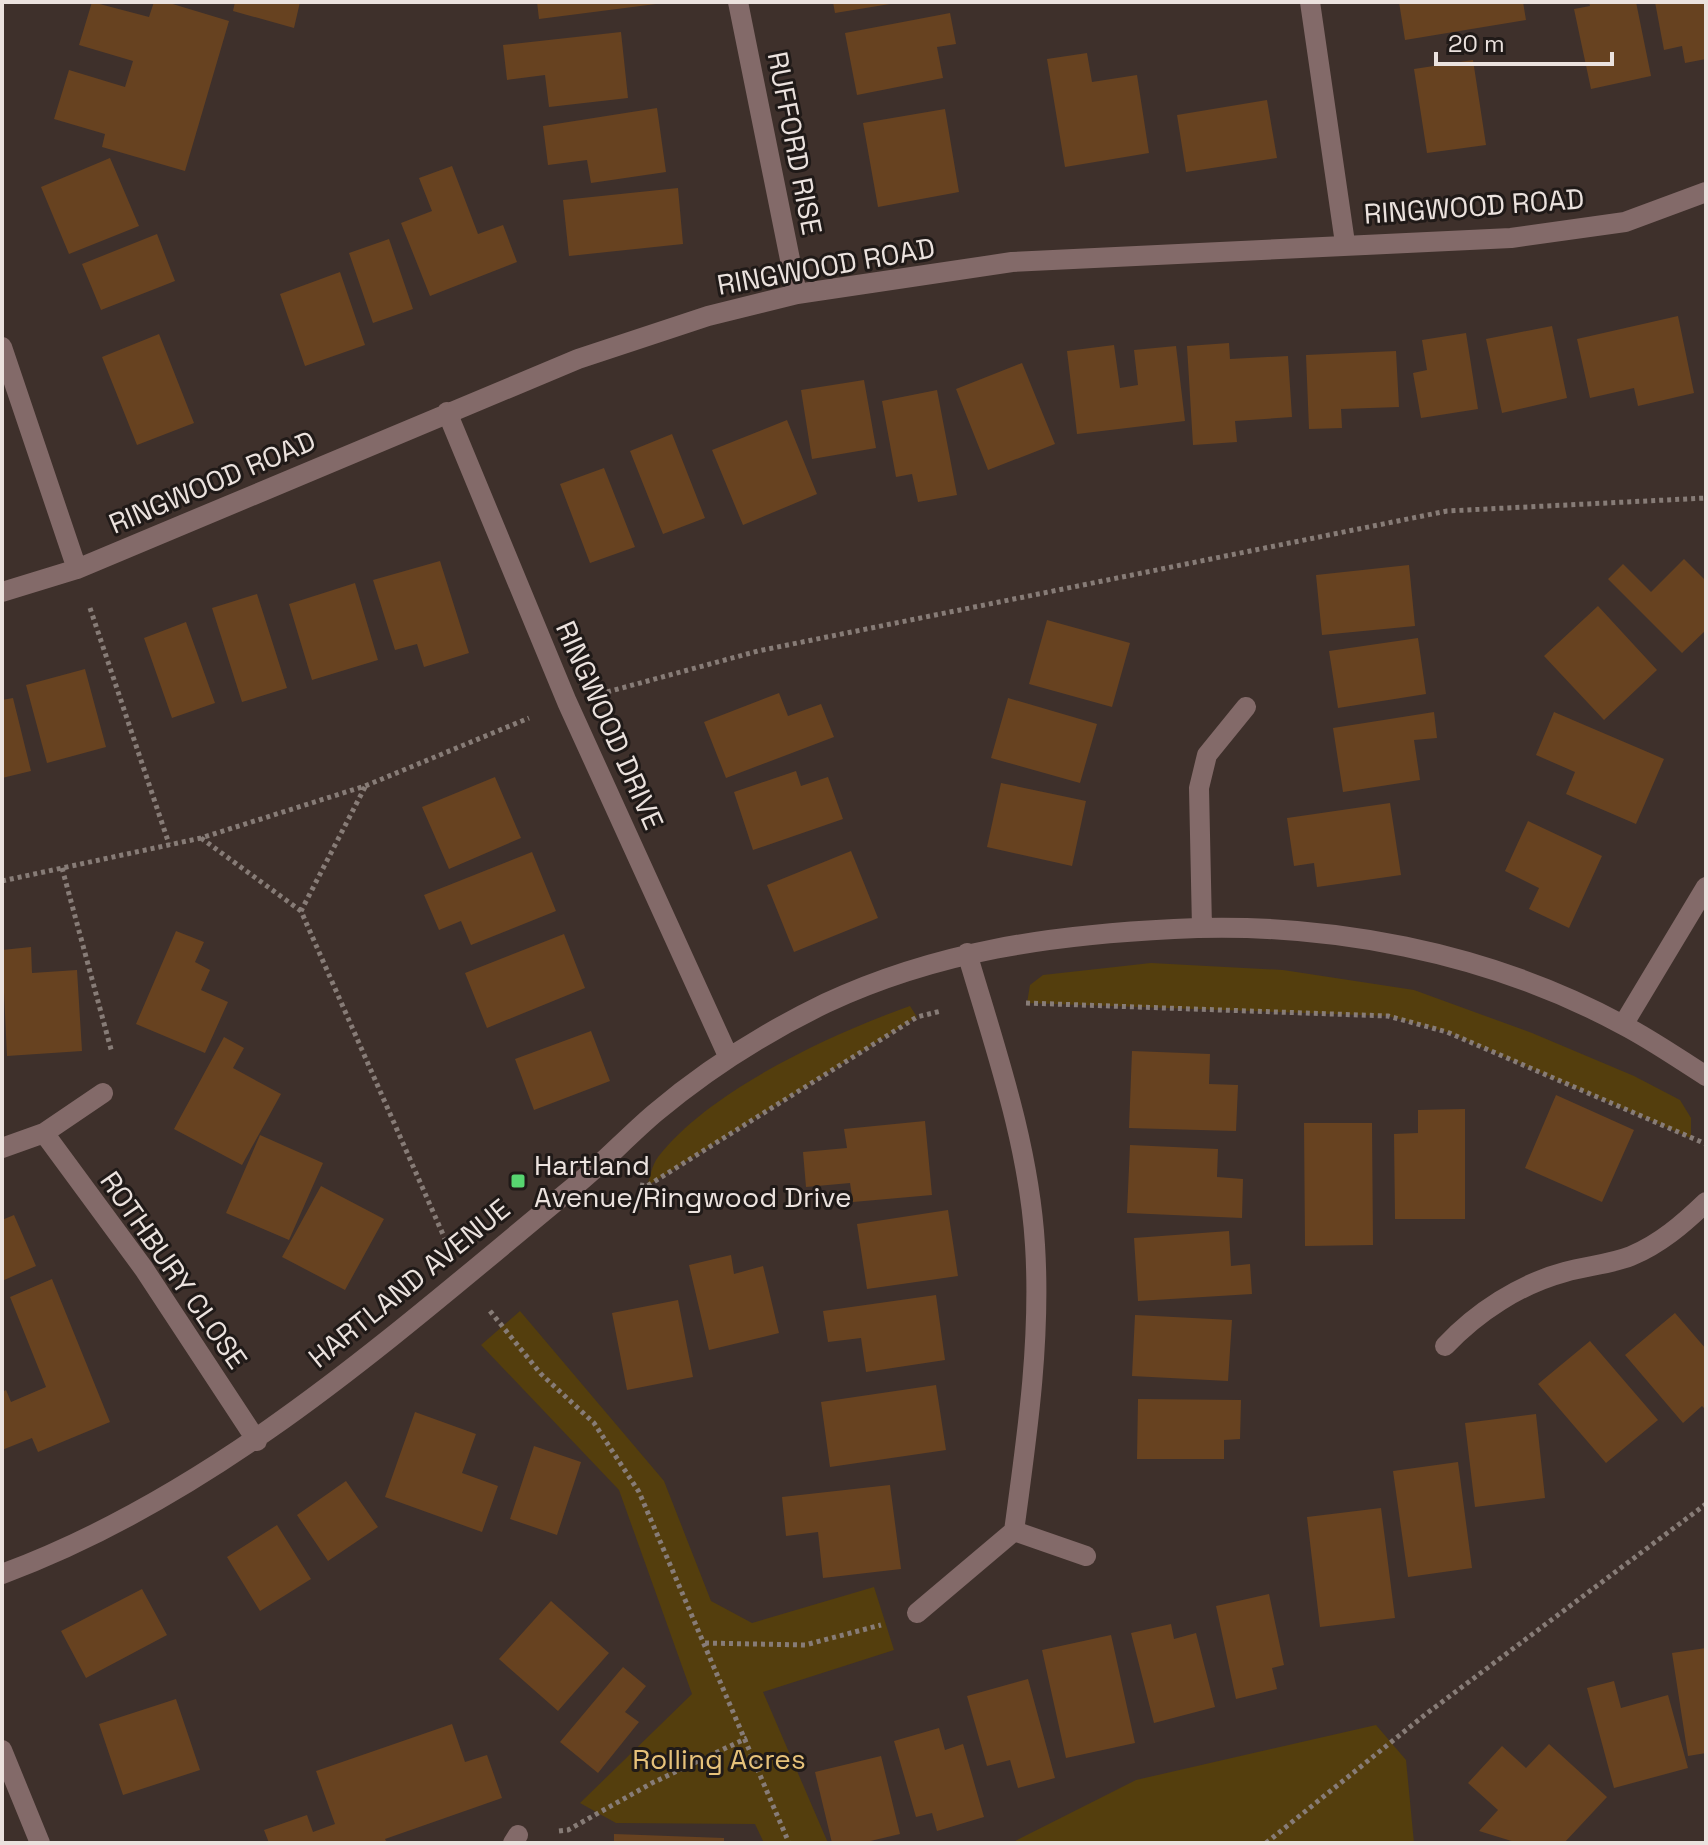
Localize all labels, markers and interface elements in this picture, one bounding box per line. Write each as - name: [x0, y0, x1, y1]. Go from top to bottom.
- scale bar: [1436, 16, 1612, 66]
- text: 20 m: [1448, 28, 1505, 59]
- street label: RUFFORD RISE: [760, 48, 830, 238]
- street label: RINGWOOD ROAD: [1363, 180, 1585, 232]
- street label: RINGWOOD ROAD: [714, 229, 938, 303]
- street label: RINGWOOD ROAD: [103, 422, 321, 542]
- street label: RINGWOOD DRIVE: [548, 615, 672, 835]
- place label: Hartland Avenue/Ringwood Drive: [534, 1147, 852, 1215]
- street label: ROTHBURY CLOSE: [92, 1164, 256, 1376]
- marker: Hartland Avenue/Ringwood Drive: [509, 1172, 527, 1190]
- street label: HARTLAND AVENUE: [301, 1191, 517, 1375]
- park label: Rolling Acres: [632, 1741, 806, 1777]

